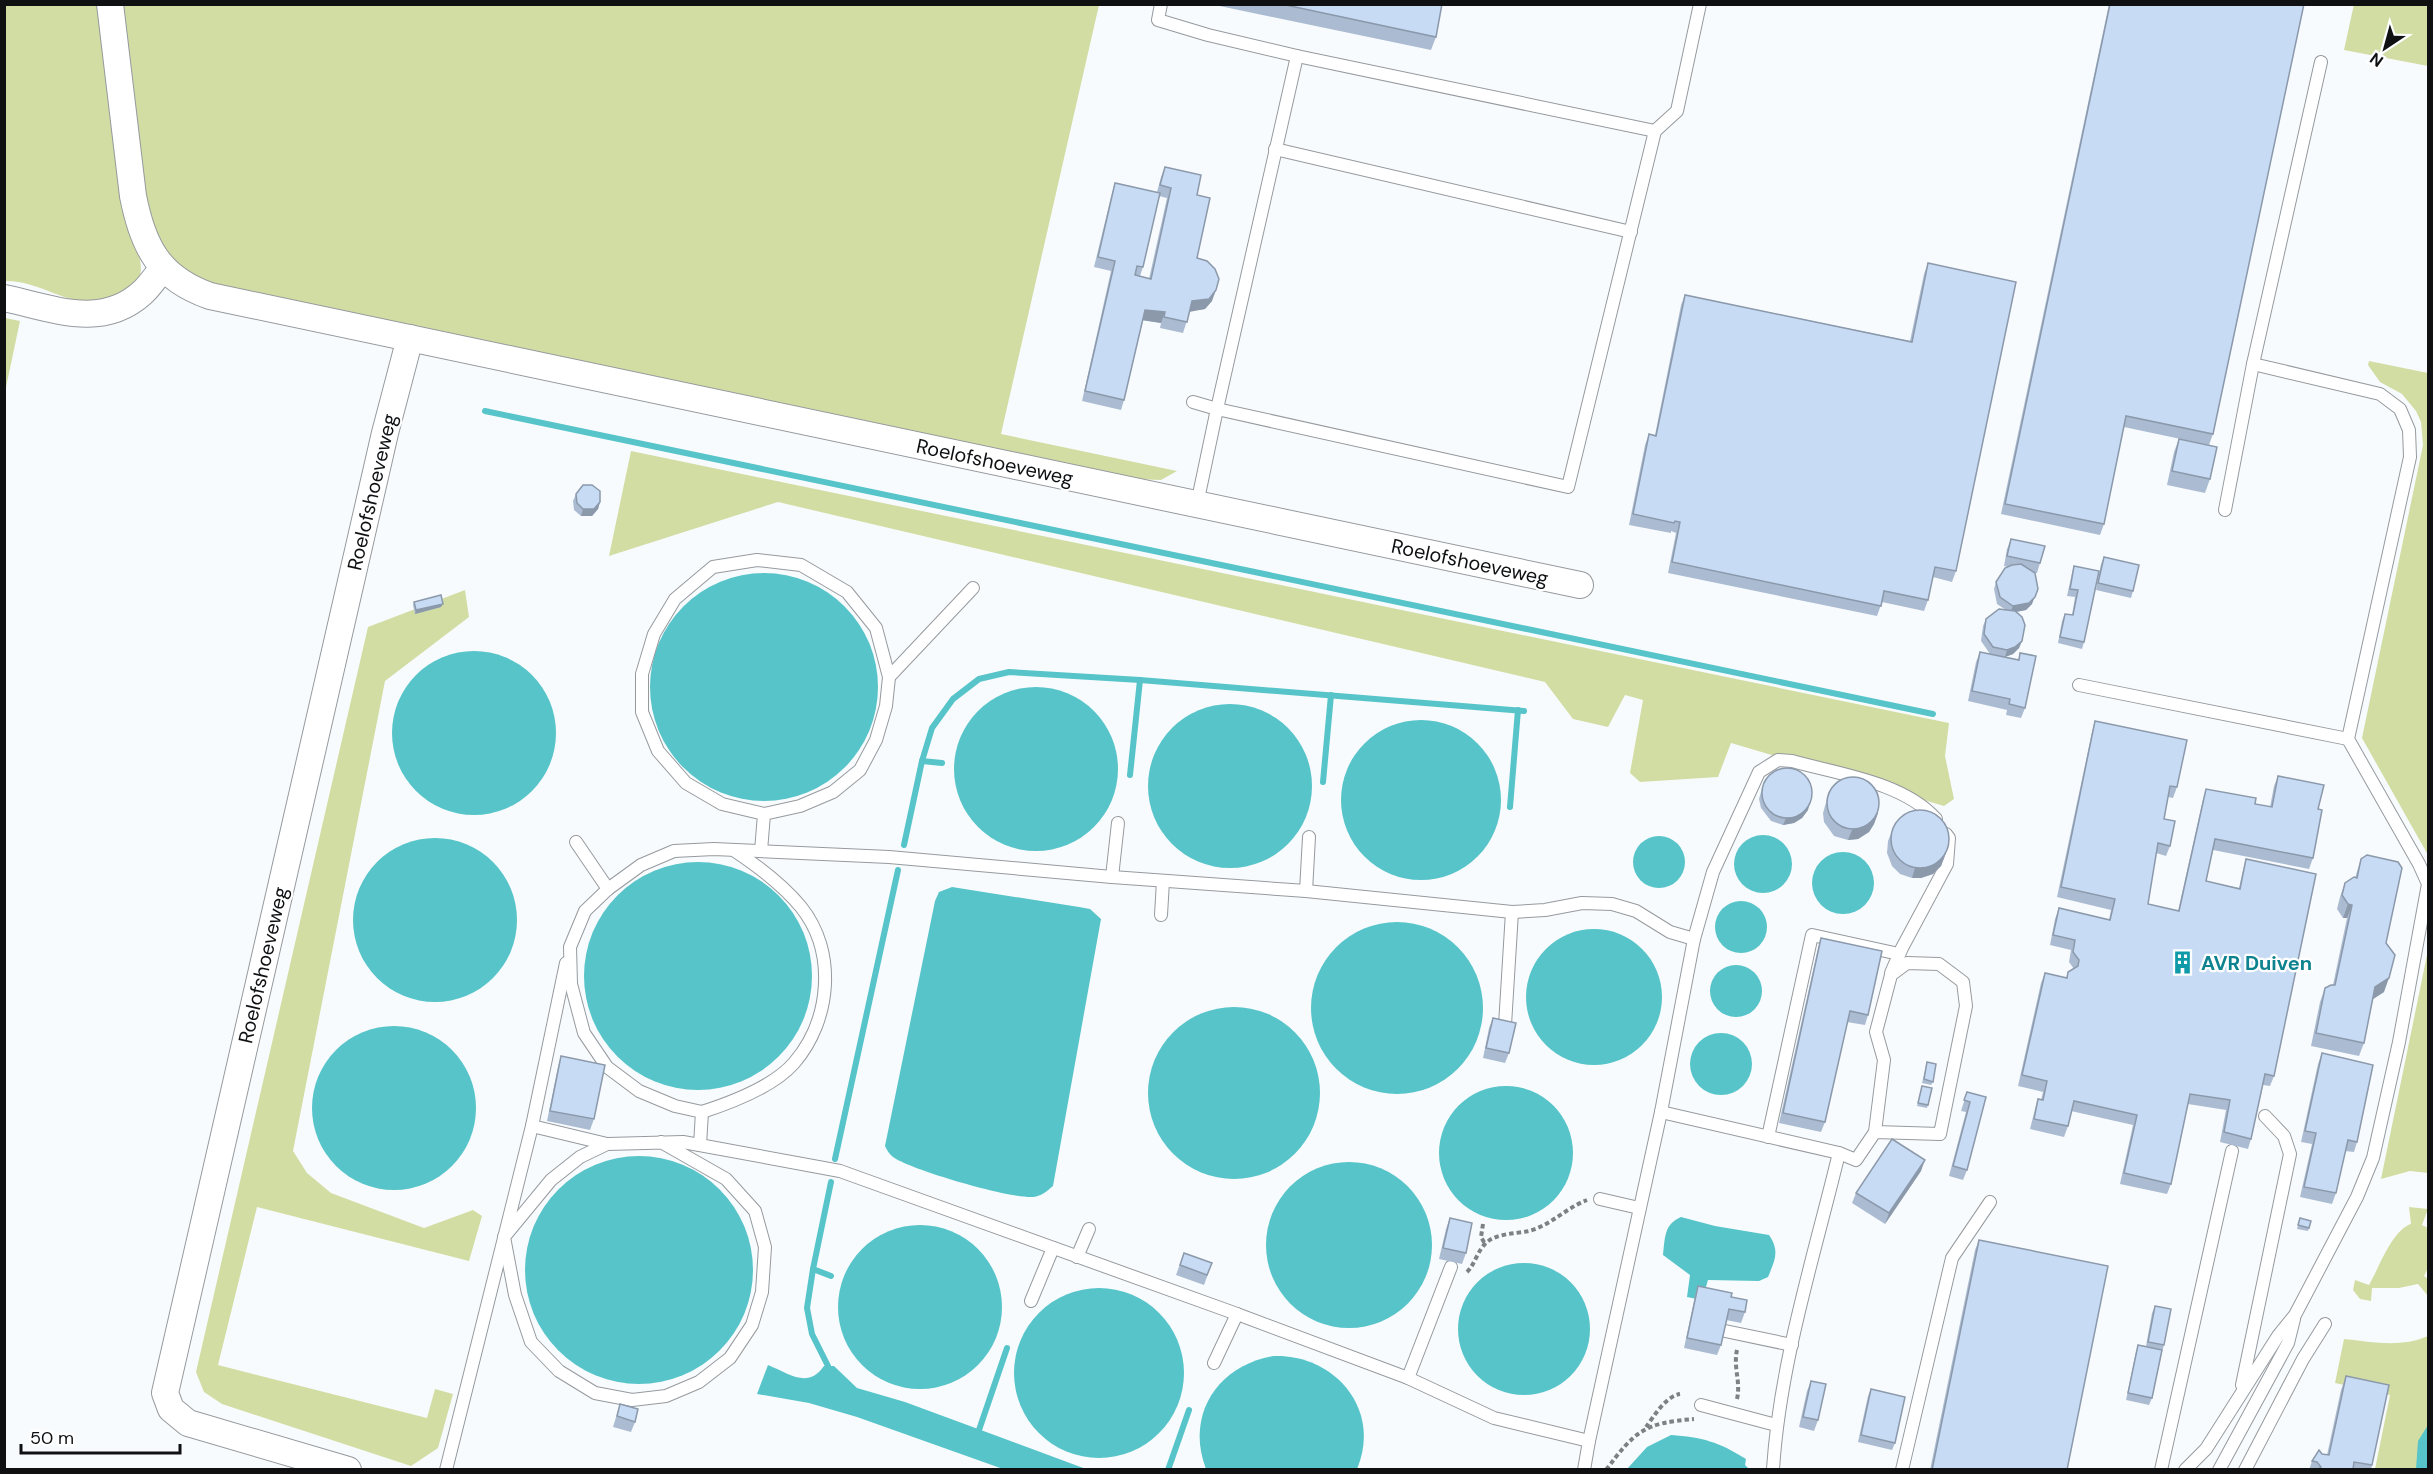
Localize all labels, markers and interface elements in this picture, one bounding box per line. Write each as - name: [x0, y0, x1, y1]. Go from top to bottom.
- north arrow: [2355, 18, 2415, 78]
- text: N: [2366, 48, 2387, 72]
- street label: Roelofshoeveweg: [341, 411, 403, 573]
- street label: Roelofshoeveweg: [914, 433, 1076, 491]
- street label: Roelofshoeveweg: [1389, 533, 1551, 591]
- street label: Roelofshoeveweg: [232, 884, 294, 1046]
- building icon: AVR Duiven: [2170, 950, 2196, 976]
- place label: AVR Duiven: [2201, 950, 2312, 976]
- scale bar: [21, 1417, 180, 1455]
- text: 50 m: [30, 1426, 74, 1450]

